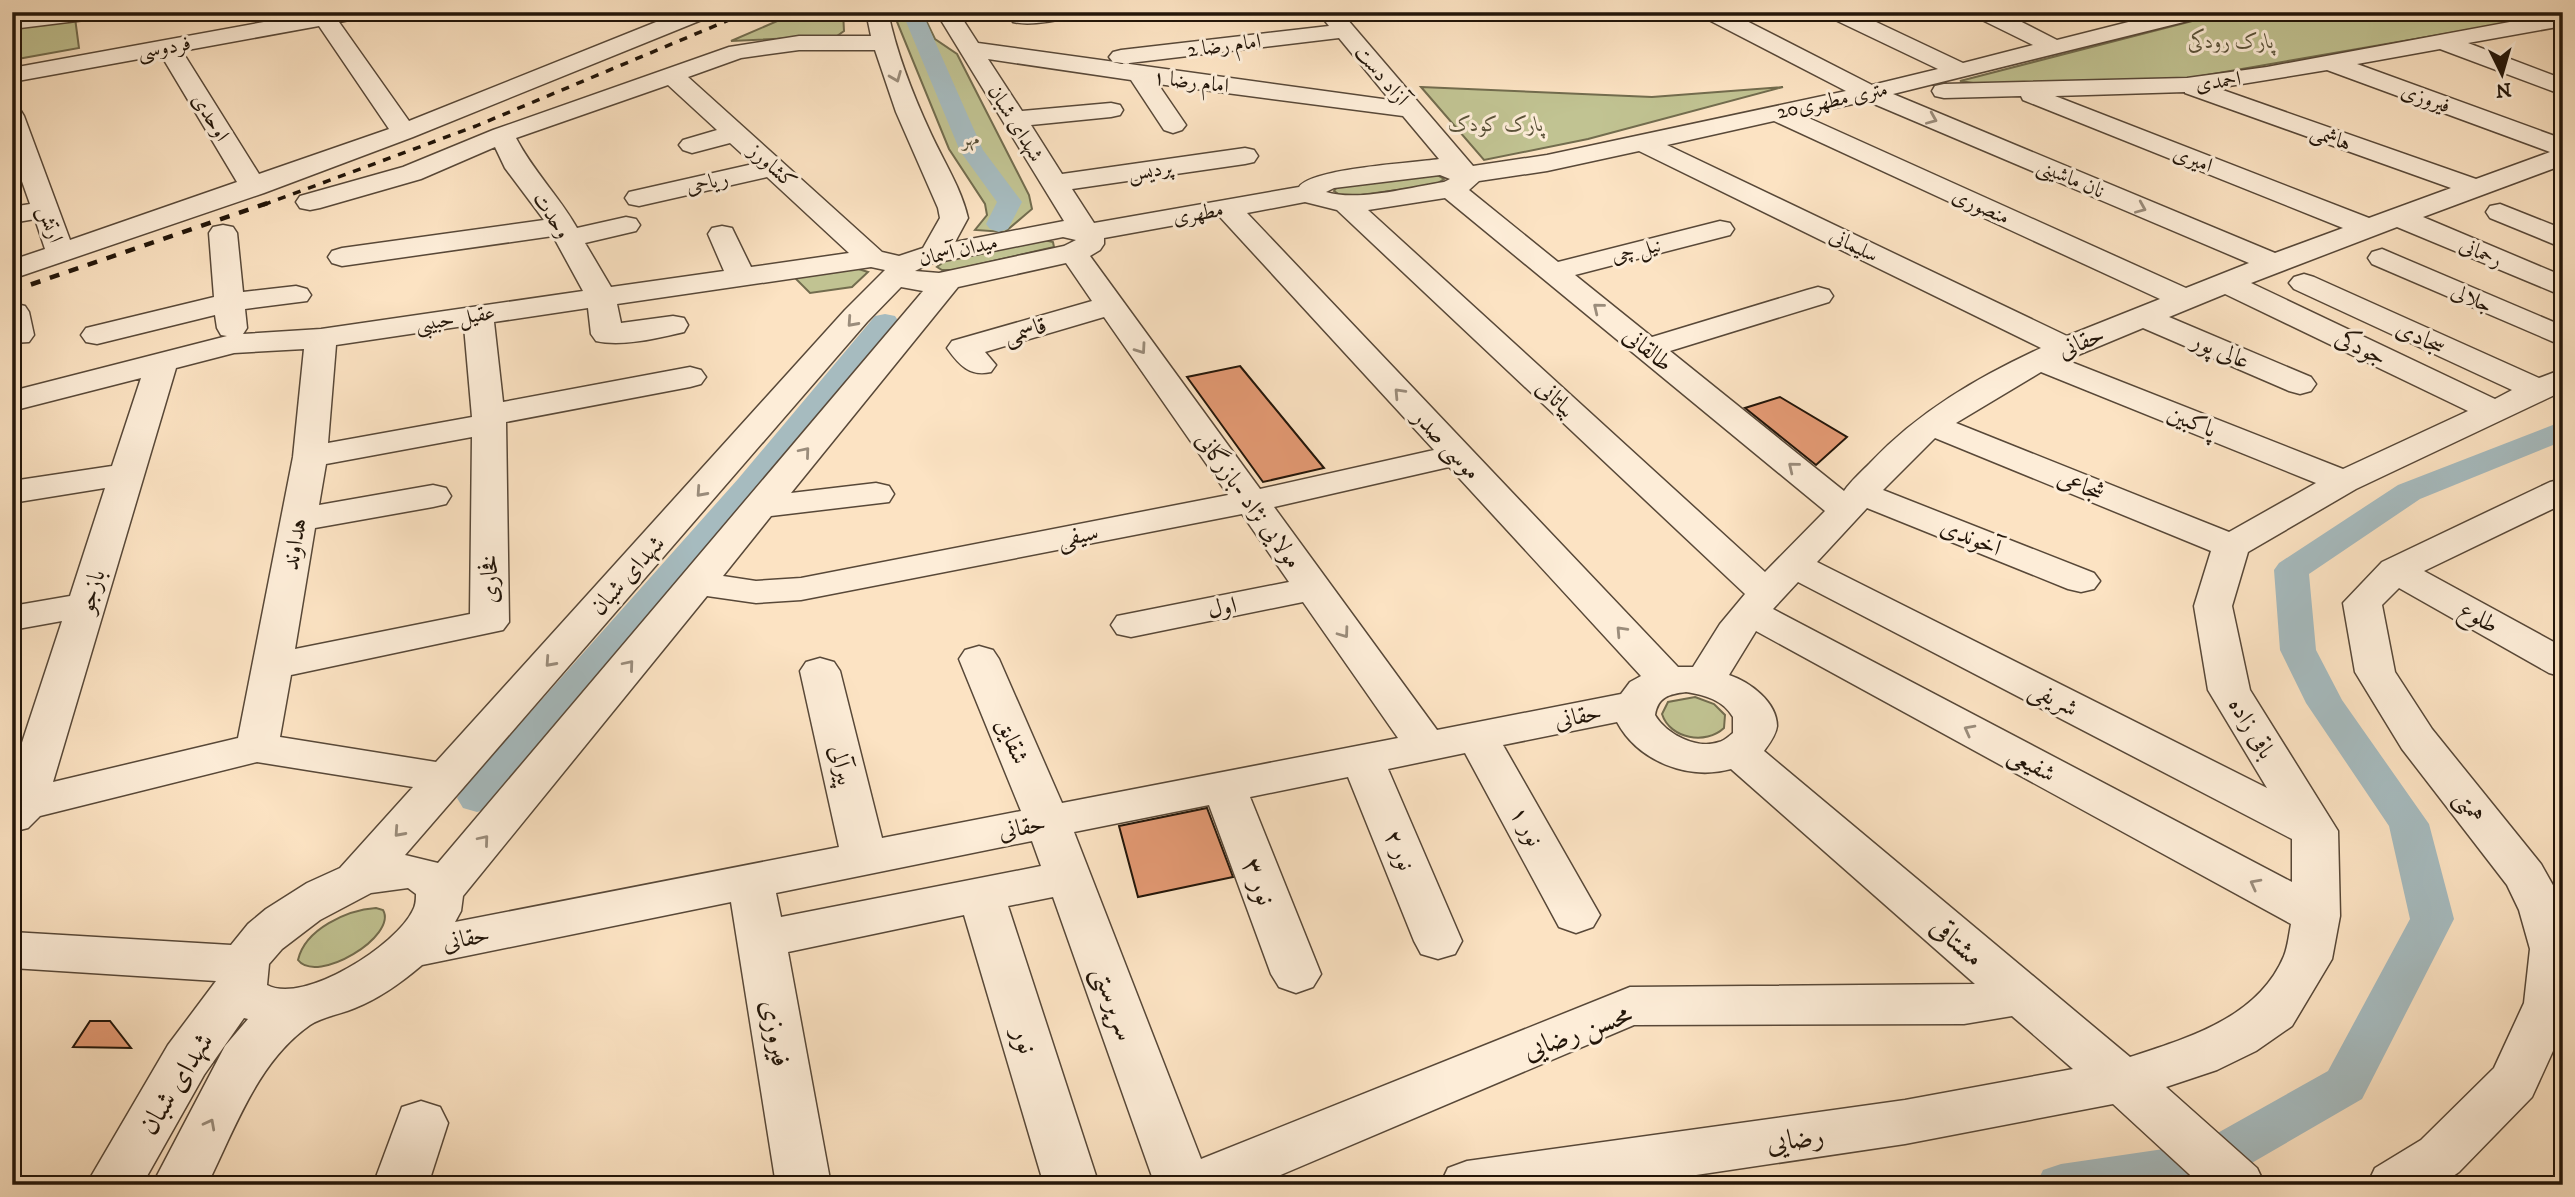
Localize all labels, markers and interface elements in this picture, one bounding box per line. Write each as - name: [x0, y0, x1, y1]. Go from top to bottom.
- park label: پارک رودکی: [2188, 28, 2276, 56]
- street label: امام رضا 2: [1186, 29, 1263, 67]
- street label: فردوسی: [135, 31, 193, 66]
- north arrow: [2466, 38, 2536, 108]
- street label: آزاد دست: [1348, 39, 1416, 113]
- street label: امام رضا ۱: [1151, 64, 1230, 104]
- street label: احمدی: [2194, 66, 2243, 98]
- one-way arrow: [888, 71, 902, 83]
- street label: 20متری مطهری: [1774, 77, 1890, 125]
- text: N: [2494, 77, 2512, 102]
- street label: فیروزی: [2397, 78, 2454, 120]
- street label: شهدای شبان: [981, 80, 1049, 167]
- street label: اوحدی: [185, 89, 235, 146]
- one-way arrow: [1925, 111, 1937, 125]
- park label: پارک کودک: [1448, 112, 1546, 139]
- street label: هاشمی: [2307, 119, 2354, 157]
- park label: مهر: [961, 126, 980, 152]
- street label: کشاورز: [741, 137, 802, 195]
- street label: امیری: [2169, 141, 2216, 179]
- street label: نان ماشینی: [2033, 153, 2108, 206]
- street label: پردیس: [1126, 155, 1176, 187]
- street label: ریاحی: [684, 166, 731, 200]
- street label: منصوری: [1948, 183, 2013, 231]
- street label: وحدت: [526, 187, 576, 244]
- street label: مطهری: [1171, 197, 1226, 231]
- one-way arrow: [2135, 199, 2147, 213]
- street label: ارتش: [32, 202, 68, 246]
- street label: سلیمانی: [1825, 223, 1882, 269]
- street label: میدان آسمان: [916, 228, 1000, 273]
- street label: نیل چی: [1609, 232, 1664, 271]
- street label: رحمانی: [2455, 232, 2506, 273]
- street label: جلالی: [2447, 278, 2496, 319]
- street label: عقیل حبیبی: [413, 300, 497, 341]
- one-way arrow: [1593, 304, 1606, 316]
- street label: قاسمی: [1000, 311, 1051, 352]
- street label: سجادی: [2391, 313, 2450, 362]
- one-way arrow: [847, 314, 860, 327]
- street label: حقانی: [2053, 320, 2109, 366]
- street label: طالقانی: [1616, 321, 1678, 379]
- street label: جودکی: [2330, 322, 2392, 373]
- street label: عالی پور: [2185, 325, 2254, 377]
- one-way arrow: [1133, 341, 1145, 354]
- street label: بیاتانی: [1529, 373, 1581, 424]
- one-way arrow: [1395, 388, 1408, 401]
- street label: پاکبین: [2162, 399, 2222, 447]
- street label: موسی صدر: [1404, 401, 1487, 487]
- street label: مولایی نژاد -بازرگانی: [1189, 426, 1309, 575]
- one-way arrow: [797, 447, 810, 459]
- one-way arrow: [1789, 463, 1802, 475]
- street label: شجاعی: [2053, 463, 2108, 509]
- one-way arrow: [696, 484, 709, 497]
- street label: آخوندی: [1936, 512, 2008, 565]
- street label: هداوند: [276, 516, 314, 573]
- street label: سیفی: [1055, 517, 1101, 556]
- street label: شهدای شبان: [584, 529, 672, 622]
- street label: فخاری: [475, 554, 505, 604]
- street label: بازجو: [71, 566, 113, 618]
- street label: اول: [1205, 590, 1239, 625]
- street label: طلوع: [2452, 595, 2503, 644]
- one-way arrow: [1336, 625, 1348, 638]
- one-way arrow: [1617, 626, 1629, 639]
- one-way arrow: [546, 654, 558, 667]
- one-way arrow: [621, 660, 633, 673]
- street label: شریفی: [2024, 674, 2083, 725]
- street label: باقی زاده: [2221, 692, 2281, 765]
- street label: حقانی: [1552, 698, 1605, 736]
- street label: شقایق: [989, 714, 1035, 769]
- one-way arrow: [1963, 725, 1976, 739]
- street label: شفیعی: [2003, 740, 2061, 790]
- street label: پیرآلی: [821, 742, 860, 790]
- street label: همتی: [2446, 784, 2491, 830]
- street label: نور ۱: [1503, 801, 1549, 852]
- street label: حقانی: [996, 809, 1049, 847]
- one-way arrow: [395, 824, 407, 837]
- street label: نور ۲: [1377, 825, 1421, 875]
- one-way arrow: [475, 835, 488, 847]
- street label: نور ۳: [1234, 853, 1284, 910]
- one-way arrow: [2250, 879, 2263, 892]
- street label: مشتاقی: [1923, 909, 1991, 975]
- street label: حقانی: [440, 920, 493, 958]
- street label: سرپرستی: [1082, 961, 1143, 1046]
- street label: محسن رضایی: [1518, 996, 1637, 1068]
- street label: فیروزی: [752, 997, 799, 1069]
- street label: نور: [1003, 1020, 1045, 1058]
- street label: شهدای شبان: [131, 1026, 221, 1142]
- street label: رضایی: [1764, 1118, 1826, 1161]
- one-way arrow: [202, 1119, 215, 1131]

